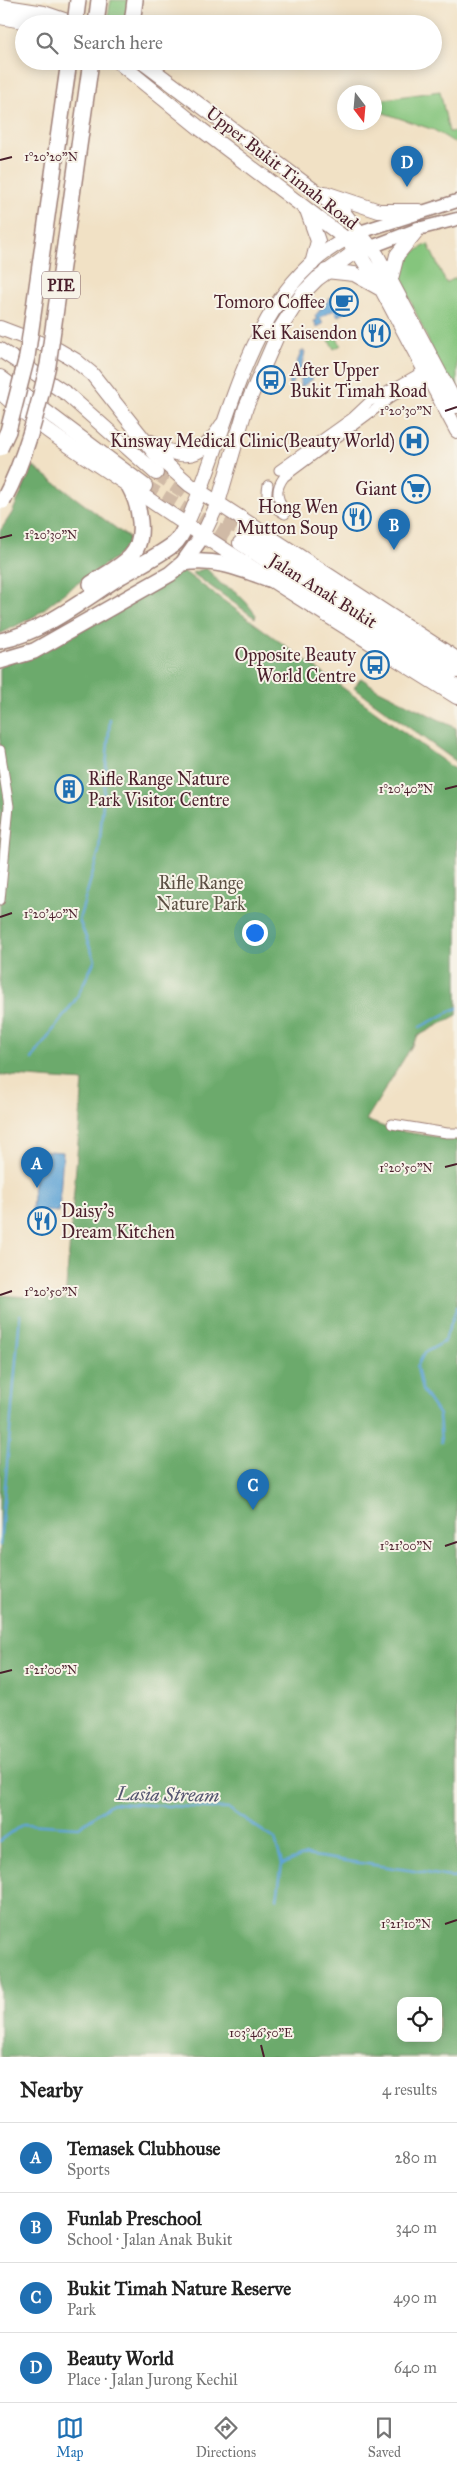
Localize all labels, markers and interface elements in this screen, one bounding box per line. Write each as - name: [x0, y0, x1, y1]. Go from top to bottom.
- search box: [15, 15, 442, 70]
- icon: search: [33, 29, 61, 57]
- text: Search here: [73, 31, 163, 54]
- north arrow: [337, 85, 382, 130]
- street label: Upper Bukit Timah Road: [201, 102, 363, 234]
- pin: D: [391, 146, 423, 187]
- text: 1°20'20"N: [24, 150, 78, 164]
- road number: PIE: [42, 272, 80, 298]
- cafe icon: Tomoro Coffee: [329, 287, 359, 317]
- place label: Tomoro Coffee: [214, 291, 325, 313]
- restaurant icon: Kei Kaisendon: [361, 318, 391, 348]
- place label: Kei Kaisendon: [251, 322, 357, 344]
- place label: After Upper Bukit Timah Road: [289, 359, 427, 402]
- bus stop icon: After Upper Bukit Timah Road: [256, 365, 286, 395]
- text: 1°20'30"N: [380, 404, 432, 418]
- hospital icon: Kinsway Medical Clinic(Beauty World): [399, 426, 429, 456]
- place label: Kinsway Medical Clinic(Beauty World): [110, 430, 395, 453]
- supermarket icon: Giant: [401, 474, 431, 504]
- place label: Giant: [355, 478, 398, 500]
- place label: Hong Wen Mutton Soup: [236, 496, 338, 539]
- restaurant icon: Hong Wen Mutton Soup: [342, 502, 372, 532]
- pin: B: [378, 509, 410, 550]
- text: 1°20'30"N: [25, 528, 77, 542]
- street label: Jalan Anak Bukit: [263, 548, 382, 634]
- place label: Opposite Beauty World Centre: [234, 644, 357, 687]
- bus stop icon: Opposite Beauty World Centre: [360, 650, 390, 680]
- place label: Rifle Range Nature Park Visitor Centre: [88, 768, 230, 811]
- building icon: Rifle Range Nature Park Visitor Centre: [54, 774, 84, 804]
- text: 1°20'40"N: [379, 782, 433, 796]
- park label: Rifle Range Nature Park: [157, 872, 246, 915]
- text: 1°20'40"N: [24, 907, 78, 921]
- your location: [242, 920, 268, 946]
- pin: A: [21, 1147, 53, 1188]
- text: 1°20'50"N: [379, 1161, 433, 1175]
- place label: Daisy's Dream Kitchen: [61, 1200, 175, 1243]
- restaurant icon: Daisy's Dream Kitchen: [27, 1206, 57, 1236]
- text: 1°20'50"N: [24, 1285, 78, 1299]
- pin: C: [237, 1469, 269, 1510]
- text: 1°21'00"N: [380, 1539, 432, 1553]
- text: 1°21'00"N: [25, 1663, 77, 1677]
- water label: Lasia Stream: [115, 1782, 220, 1807]
- text: 1°21'10"N: [381, 1917, 431, 1931]
- map controls: [397, 1997, 442, 2042]
- button: locate: [397, 1997, 442, 2042]
- text: 103°46'50"E: [229, 2026, 293, 2040]
- text: Nearby: [20, 2077, 83, 2103]
- text: 4 results: [382, 2080, 437, 2099]
- text: Temasek Clubhouse: [67, 2137, 221, 2160]
- text: A: [31, 2148, 41, 2167]
- text: 280 m: [394, 2148, 437, 2167]
- text: Sports: [67, 2160, 110, 2179]
- text: Funlab Preschool: [67, 2207, 202, 2230]
- text: B: [31, 2218, 41, 2237]
- text: 340 m: [395, 2218, 437, 2237]
- text: School · Jalan Anak Bukit: [67, 2230, 232, 2249]
- text: Bukit Timah Nature Reserve: [67, 2277, 291, 2300]
- text: C: [31, 2288, 41, 2307]
- text: 490 m: [393, 2288, 437, 2307]
- text: Park: [67, 2300, 96, 2319]
- text: Beauty World: [67, 2347, 174, 2370]
- text: D: [30, 2358, 42, 2377]
- text: 640 m: [394, 2358, 437, 2377]
- text: Place · Jalan Jurong Kechil: [67, 2370, 238, 2389]
- tab: Map: [56, 2414, 84, 2461]
- tab: Directions: [196, 2414, 256, 2461]
- tab: Saved: [368, 2414, 401, 2461]

